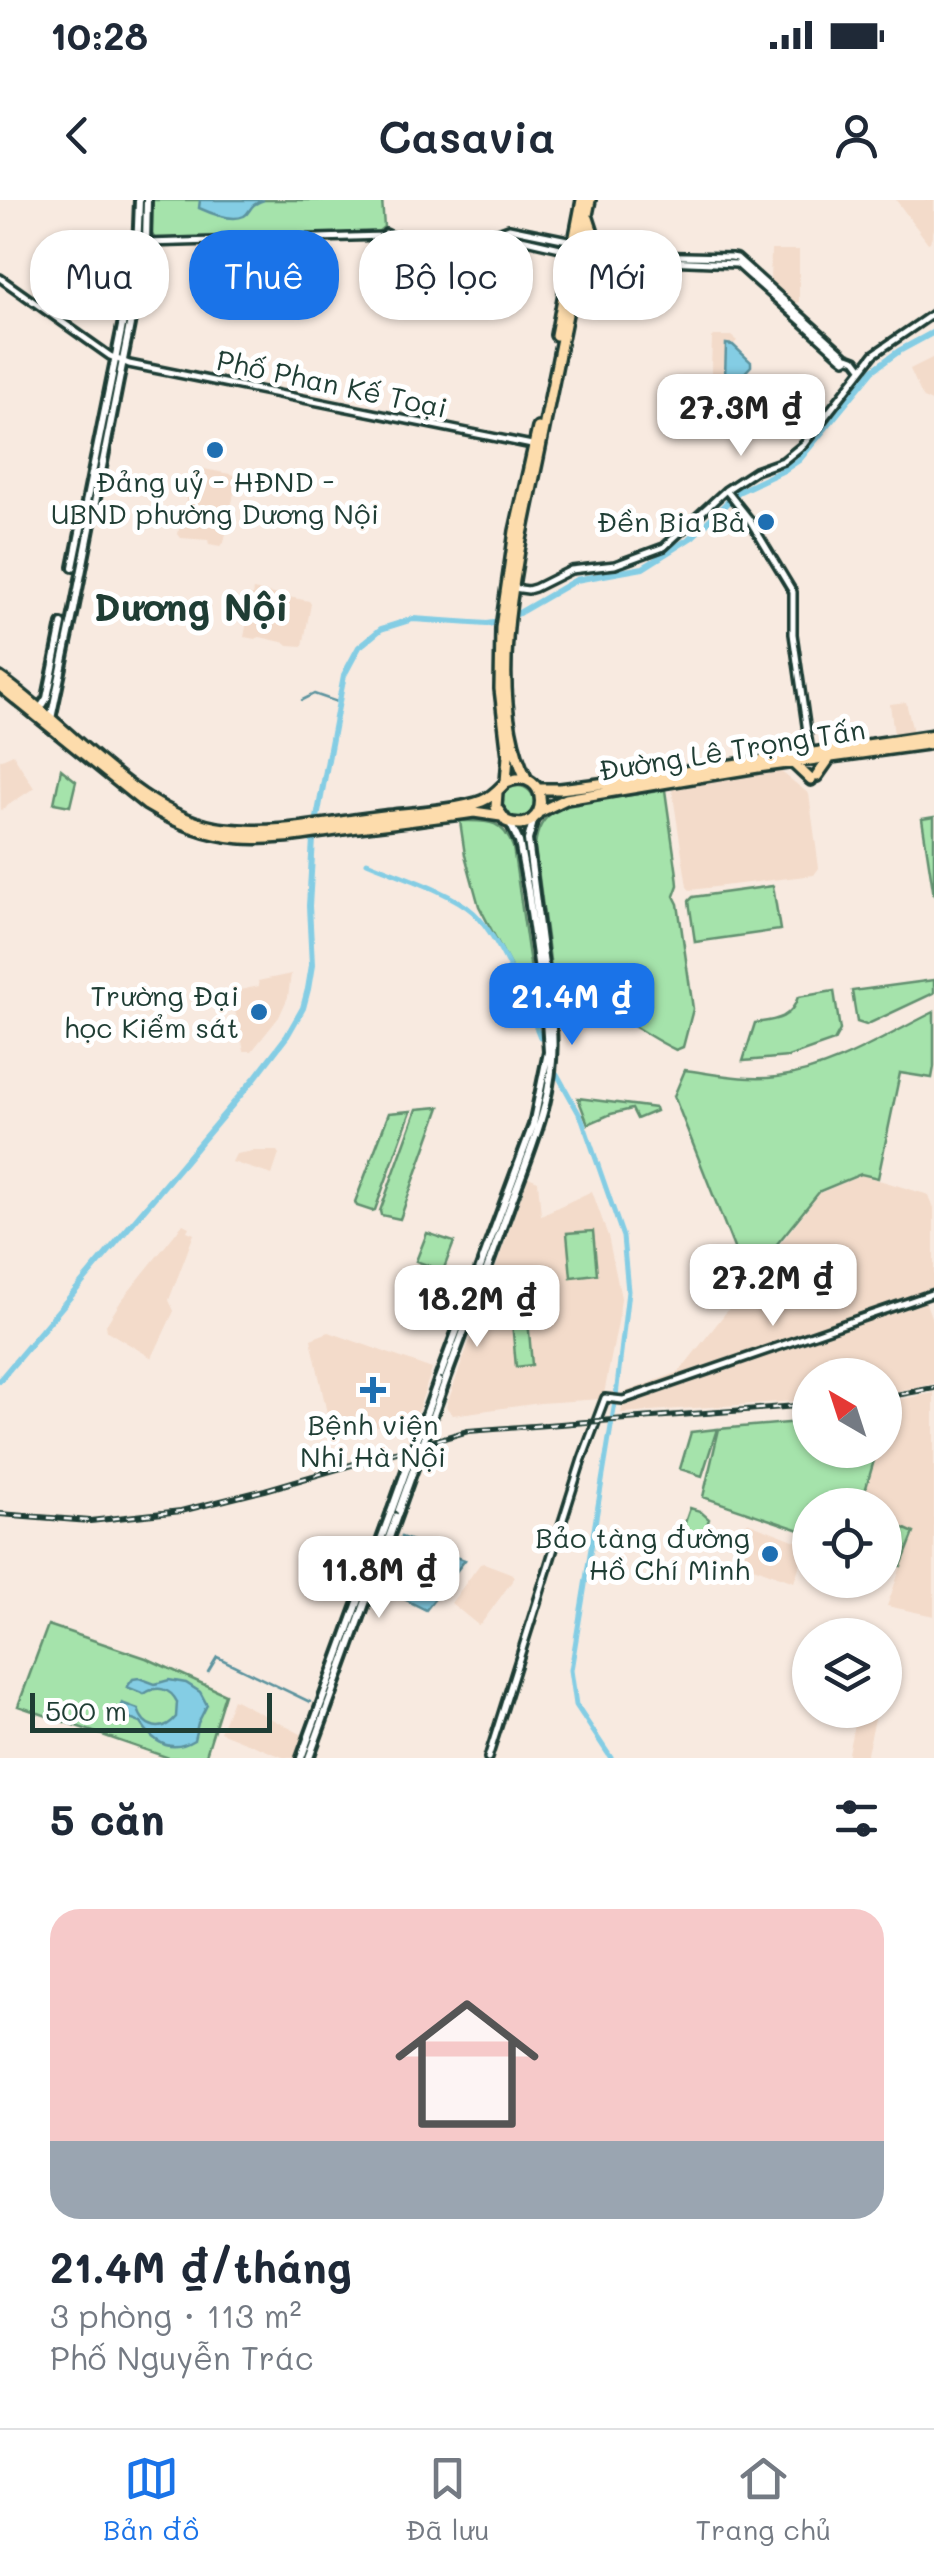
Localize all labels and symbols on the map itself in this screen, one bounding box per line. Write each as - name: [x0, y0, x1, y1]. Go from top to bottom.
- street label: Phố Phan Kế Toại: [214, 341, 451, 425]
- pin: 27.3M ₫: [649, 374, 833, 459]
- marker: Đảng uỷ - HĐND - UBND phường Dương Nội: [204, 439, 226, 461]
- place label: Đảng uỷ - HĐND - UBND phường Dương Nội: [51, 463, 379, 531]
- place label: Đền Bia Bà: [597, 503, 746, 539]
- marker: Đền Bia Bà: [755, 511, 777, 533]
- district label: Dương Nội: [94, 581, 288, 631]
- street label: Đường Lê Trọng Tấn: [596, 710, 868, 788]
- pin: 21.4M ₫: [480, 963, 664, 1048]
- place label: Trường Đại học Kiểm sát: [64, 977, 239, 1045]
- marker: Trường Đại học Kiểm sát: [248, 1001, 270, 1023]
- pin: 27.2M ₫: [681, 1244, 865, 1329]
- pin: 18.2M ₫: [385, 1265, 569, 1350]
- north arrow: [792, 1358, 902, 1468]
- marker: Bệnh viện Nhi Hà Nội: [360, 1377, 386, 1403]
- place label: Bệnh viện Nhi Hà Nội: [300, 1406, 446, 1474]
- place label: Bảo tàng đường Hồ Chí Minh: [535, 1519, 750, 1587]
- pin: 11.8M ₫: [287, 1536, 471, 1621]
- marker: Bảo tàng đường Hồ Chí Minh: [759, 1543, 781, 1565]
- scale bar: [30, 1688, 272, 1732]

